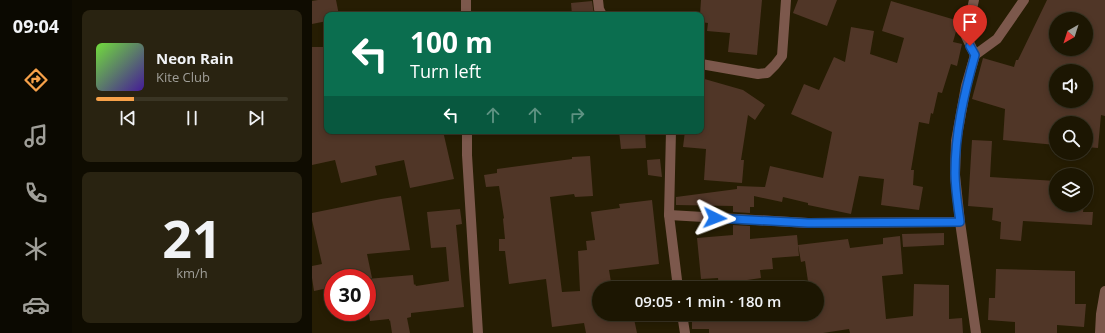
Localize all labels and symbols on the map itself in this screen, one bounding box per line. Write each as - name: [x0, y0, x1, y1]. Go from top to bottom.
- pin: [953, 5, 987, 46]
- north arrow: [1049, 12, 1093, 56]
- position arrow: [694, 197, 736, 239]
- speed limit sign: 30: [324, 269, 376, 321]

